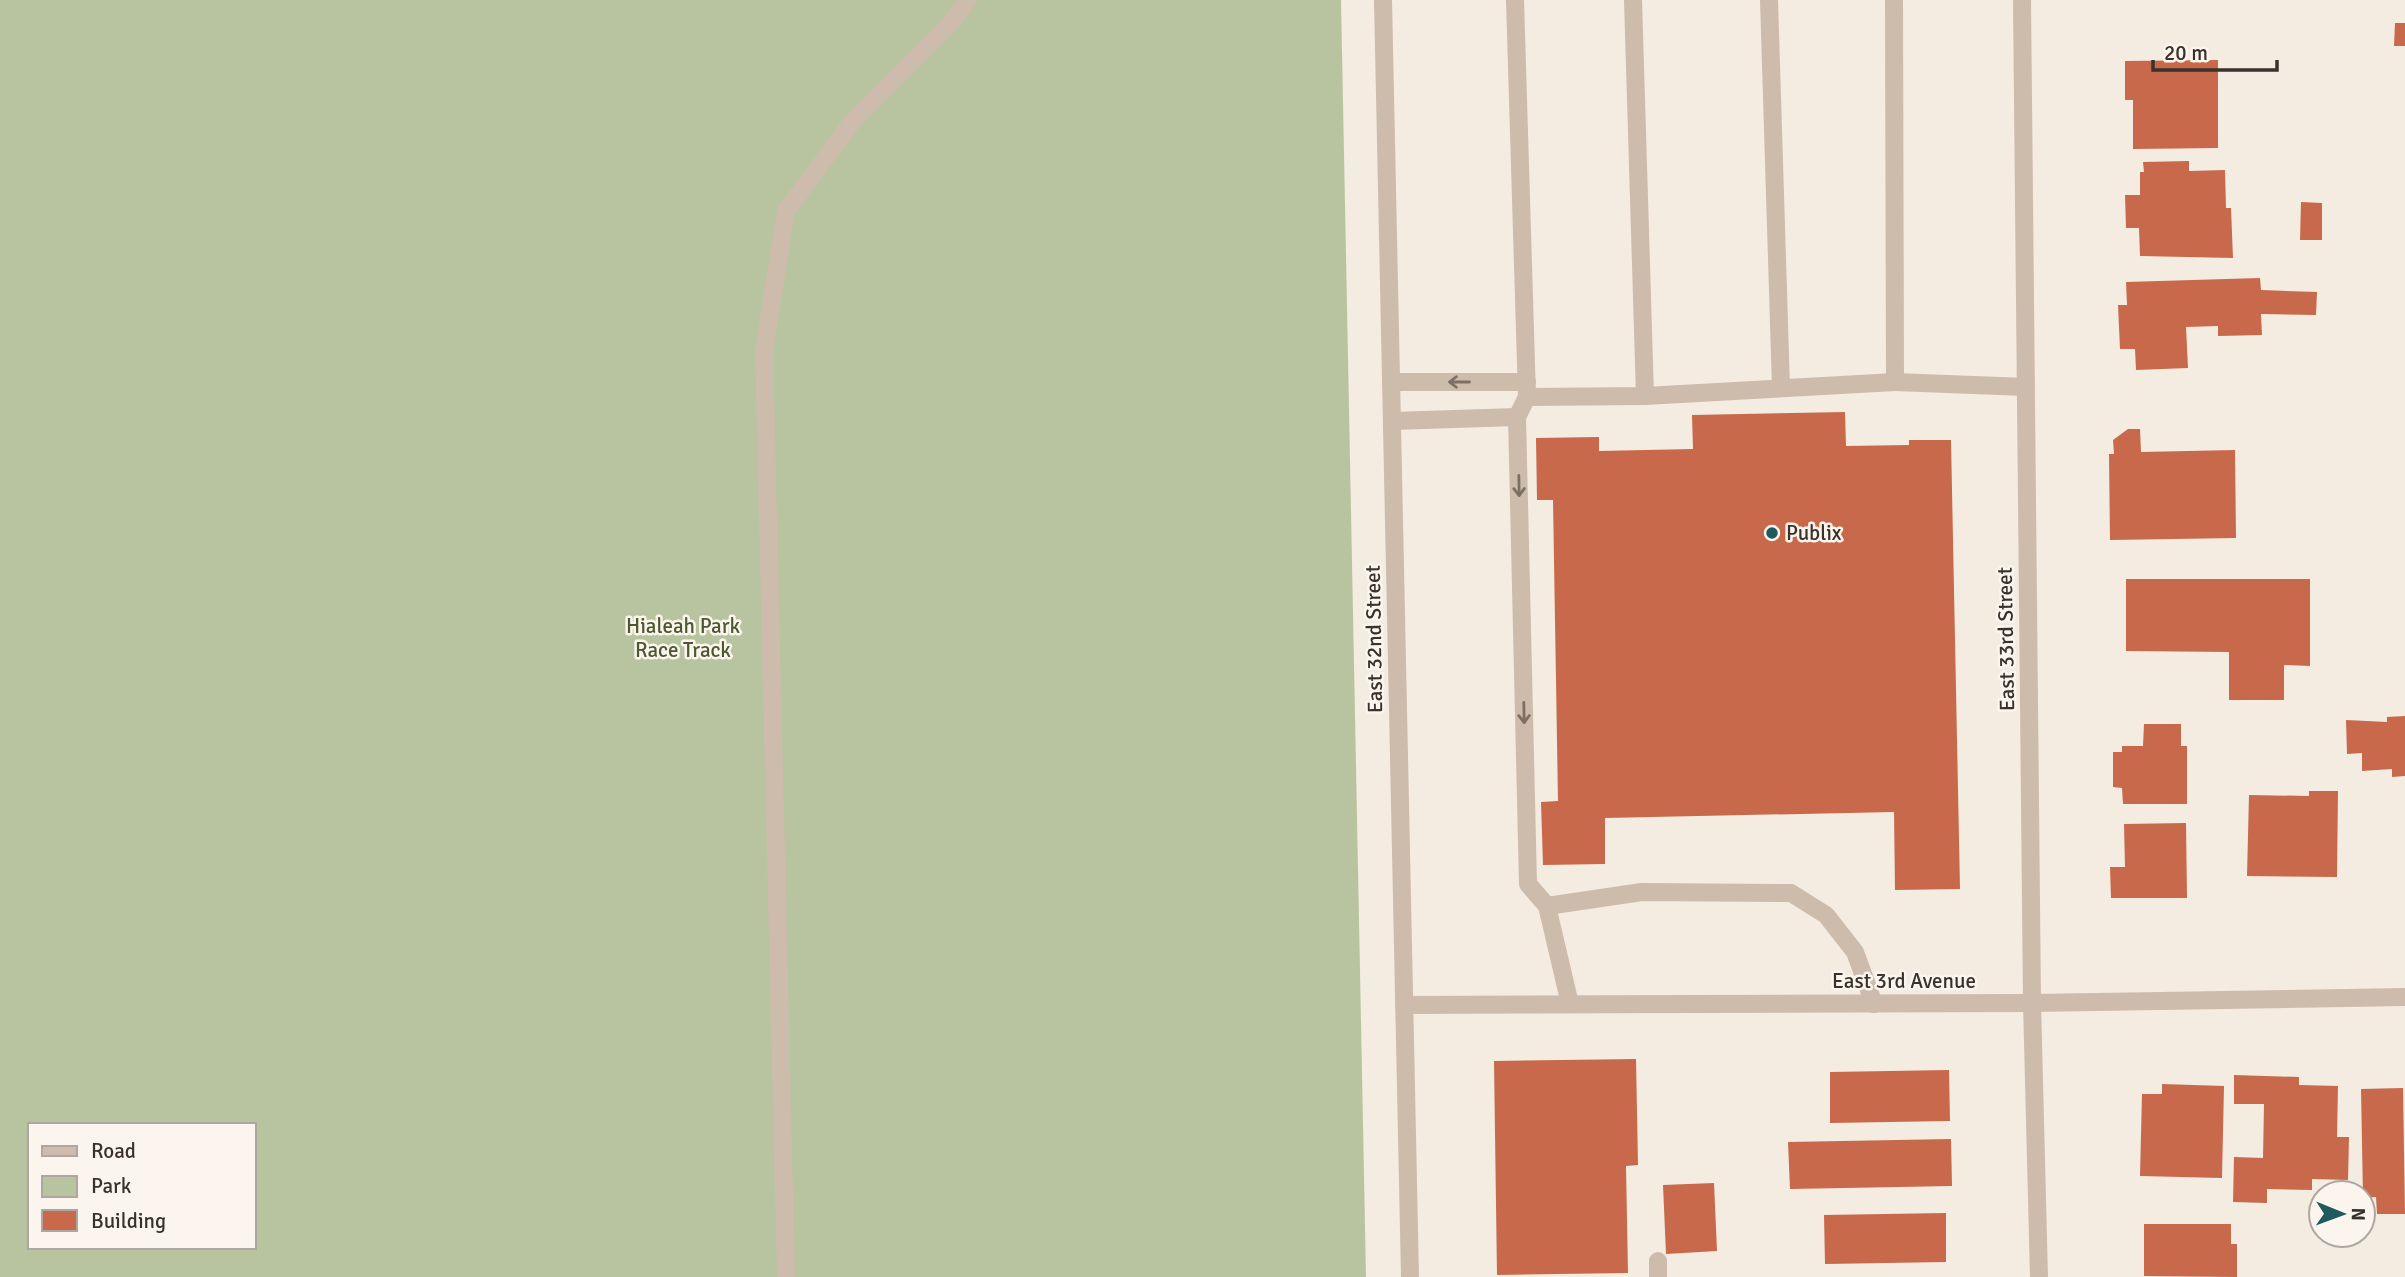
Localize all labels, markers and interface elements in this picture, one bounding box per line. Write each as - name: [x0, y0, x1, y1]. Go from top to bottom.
- scale bar: [2153, 28, 2277, 72]
- text: 20 m: [2164, 40, 2208, 66]
- one-way arrow: [1448, 375, 1471, 389]
- one-way arrow: [1512, 474, 1525, 497]
- place label: Publix: [1786, 520, 1842, 546]
- marker: Publix: [1764, 525, 1780, 541]
- street label: East 32nd Street: [1360, 565, 1388, 713]
- street label: East 33rd Street: [1992, 567, 2020, 711]
- park label: Hialeah Park Race Track: [626, 613, 740, 663]
- one-way arrow: [1517, 701, 1531, 724]
- street label: East 3rd Avenue: [1832, 968, 1976, 994]
- legend: [28, 1123, 256, 1249]
- text: Road: [91, 1138, 136, 1164]
- text: Park: [91, 1173, 132, 1199]
- north arrow: [2307, 1179, 2377, 1249]
- text: N: [2346, 1207, 2370, 1221]
- text: Building: [91, 1208, 166, 1234]

